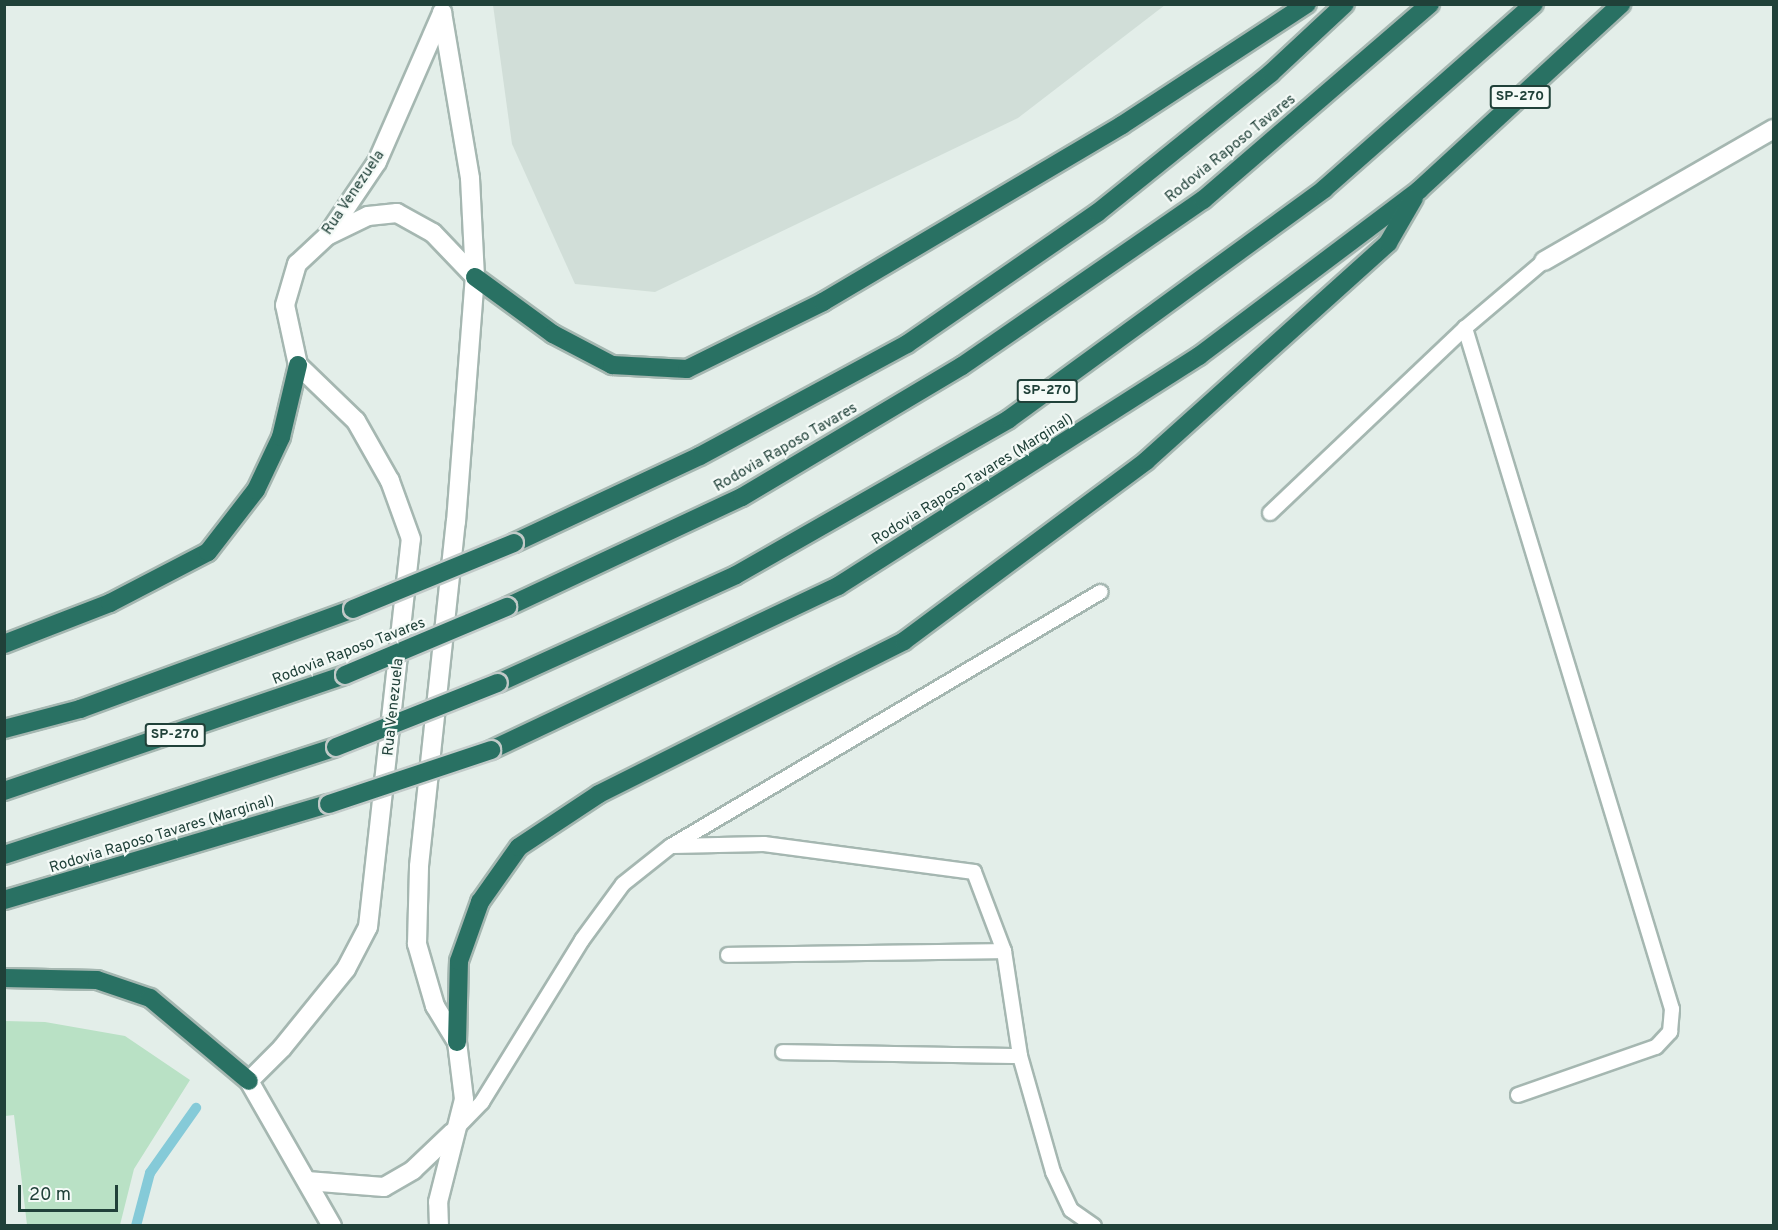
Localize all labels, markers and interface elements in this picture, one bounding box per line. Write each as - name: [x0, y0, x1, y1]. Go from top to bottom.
- road number: SP-270: [1488, 86, 1552, 108]
- street label: Rodovia Raposo Tavares: [1162, 91, 1300, 207]
- street label: Rua Venezuela: [319, 147, 389, 239]
- road number: SP-270: [1016, 380, 1078, 402]
- street label: Rodovia Raposo Tavares: [711, 399, 861, 497]
- street label: Rodovia Raposo Tavares (Marginal): [869, 410, 1077, 550]
- street label: Rodovia Raposo Tavares: [270, 614, 428, 690]
- street label: Rua Venezuela: [380, 657, 408, 757]
- road number: SP-270: [144, 724, 207, 746]
- street label: Rodovia Raposo Tavares (Marginal): [47, 792, 277, 878]
- scale bar: [21, 1173, 122, 1211]
- text: 20 m: [29, 1184, 71, 1207]

